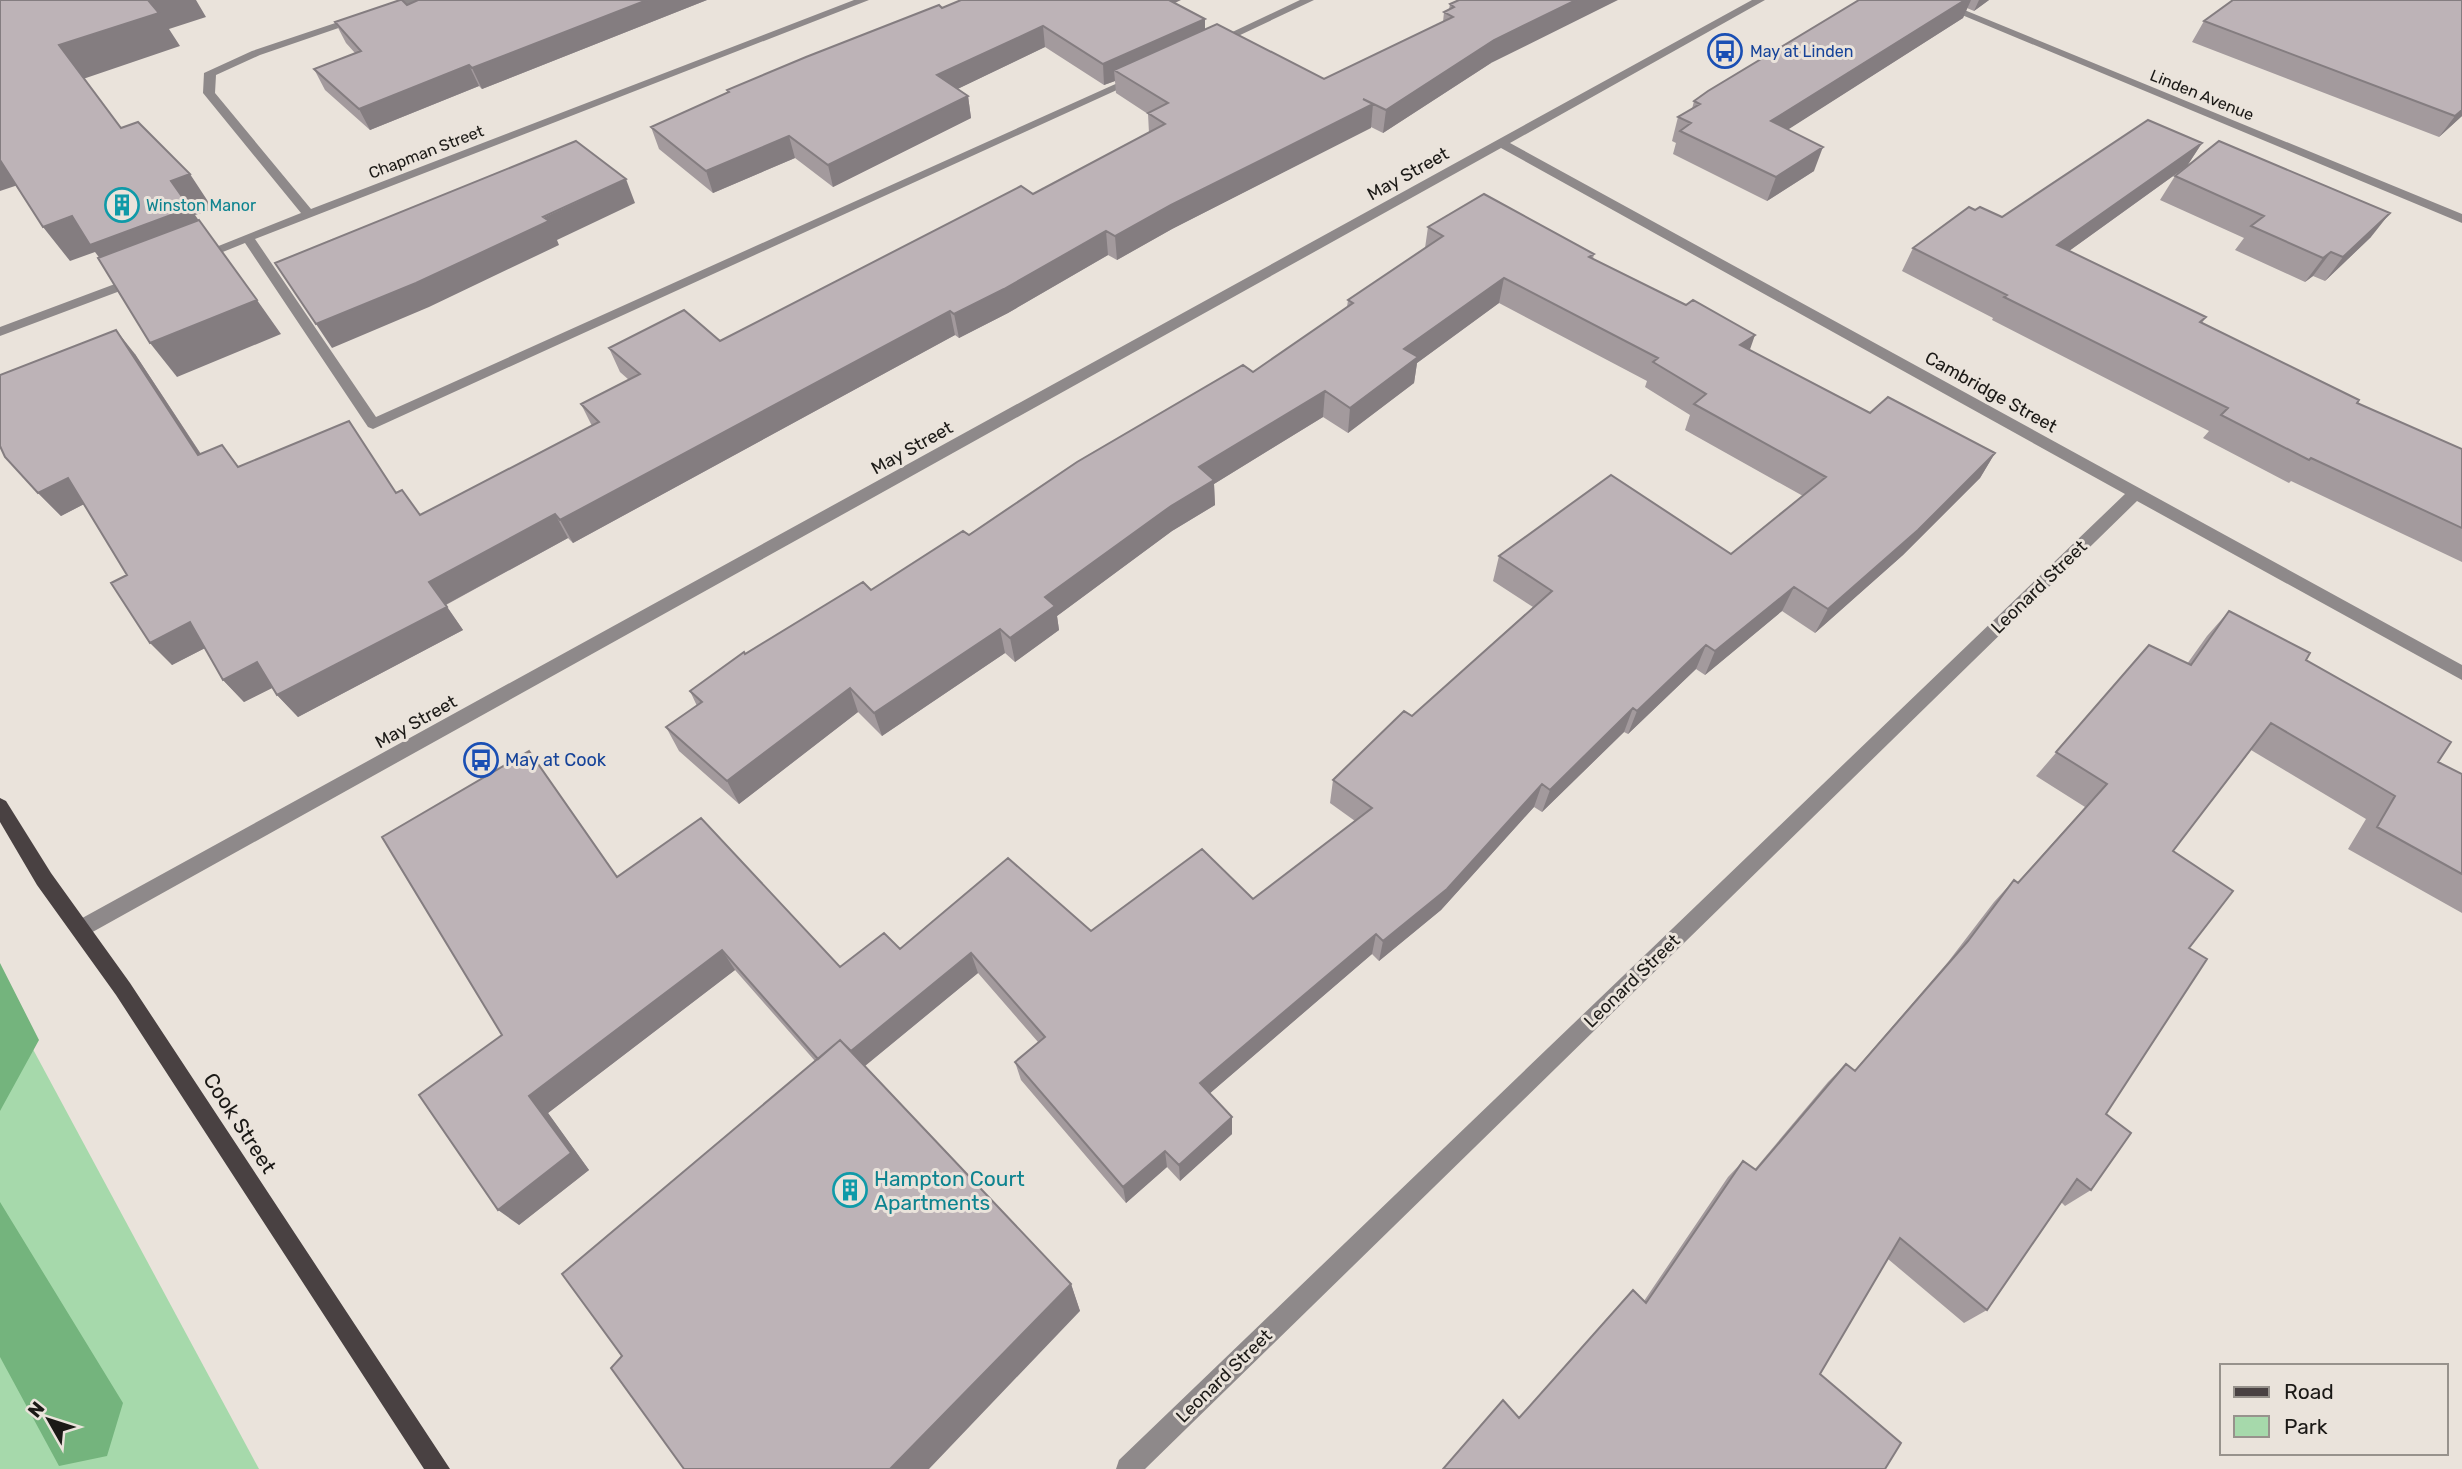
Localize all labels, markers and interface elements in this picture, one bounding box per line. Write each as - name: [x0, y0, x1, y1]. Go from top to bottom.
- bus stop icon: May at Linden: [1706, 32, 1744, 70]
- place label: May at Linden: [1750, 42, 1853, 61]
- street label: Linden Avenue: [2147, 66, 2257, 124]
- street label: Chapman Street: [366, 121, 486, 183]
- street label: May Street: [1363, 143, 1453, 205]
- building icon: Winston Manor: [103, 186, 141, 224]
- place label: Winston Manor: [146, 196, 256, 215]
- street label: Cambridge Street: [1921, 347, 2061, 437]
- street label: May Street: [867, 417, 957, 479]
- street label: Leonard Street: [1986, 536, 2092, 638]
- street label: May Street: [371, 691, 461, 753]
- bus stop icon: May at Cook: [462, 741, 500, 779]
- place label: May at Cook: [505, 749, 607, 771]
- street label: Leonard Street: [1579, 930, 1685, 1032]
- street label: Cook Street: [198, 1068, 282, 1178]
- place label: Hampton Court Apartments: [874, 1166, 1025, 1215]
- building icon: Hampton Court Apartments: [831, 1171, 869, 1209]
- street label: Leonard Street: [1171, 1325, 1277, 1427]
- legend: [2220, 1364, 2448, 1455]
- text: Road: [2284, 1379, 2334, 1404]
- north arrow: [14, 1385, 84, 1455]
- text: N: [23, 1397, 49, 1422]
- text: Park: [2284, 1414, 2328, 1439]

